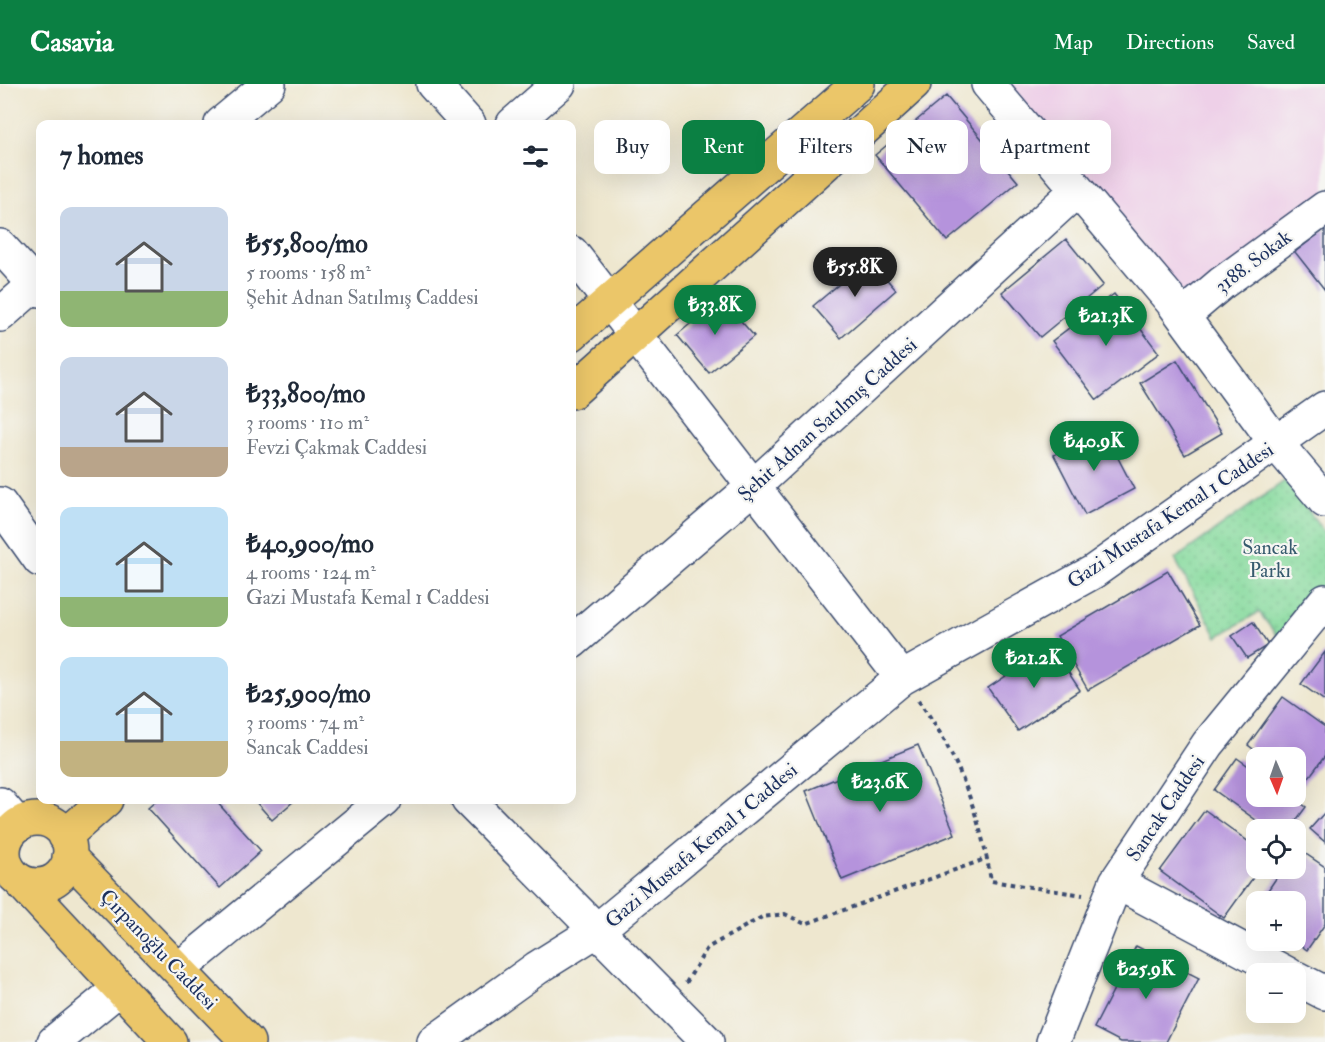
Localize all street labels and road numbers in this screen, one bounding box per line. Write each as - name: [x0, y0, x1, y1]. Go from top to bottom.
- street label: 3188. Sokak: [1210, 224, 1297, 298]
- street label: Şehit Adnan Satılmış Caddesi: [733, 332, 922, 506]
- street label: Gazi Mustafa Kemal 1 Caddesi: [1062, 437, 1278, 594]
- street label: Sancak Caddesi: [1121, 750, 1210, 866]
- street label: Gazi Mustafa Kemal 1 Caddesi: [600, 758, 803, 933]
- street label: Çırpanoğlu Caddesi: [94, 884, 223, 1016]

